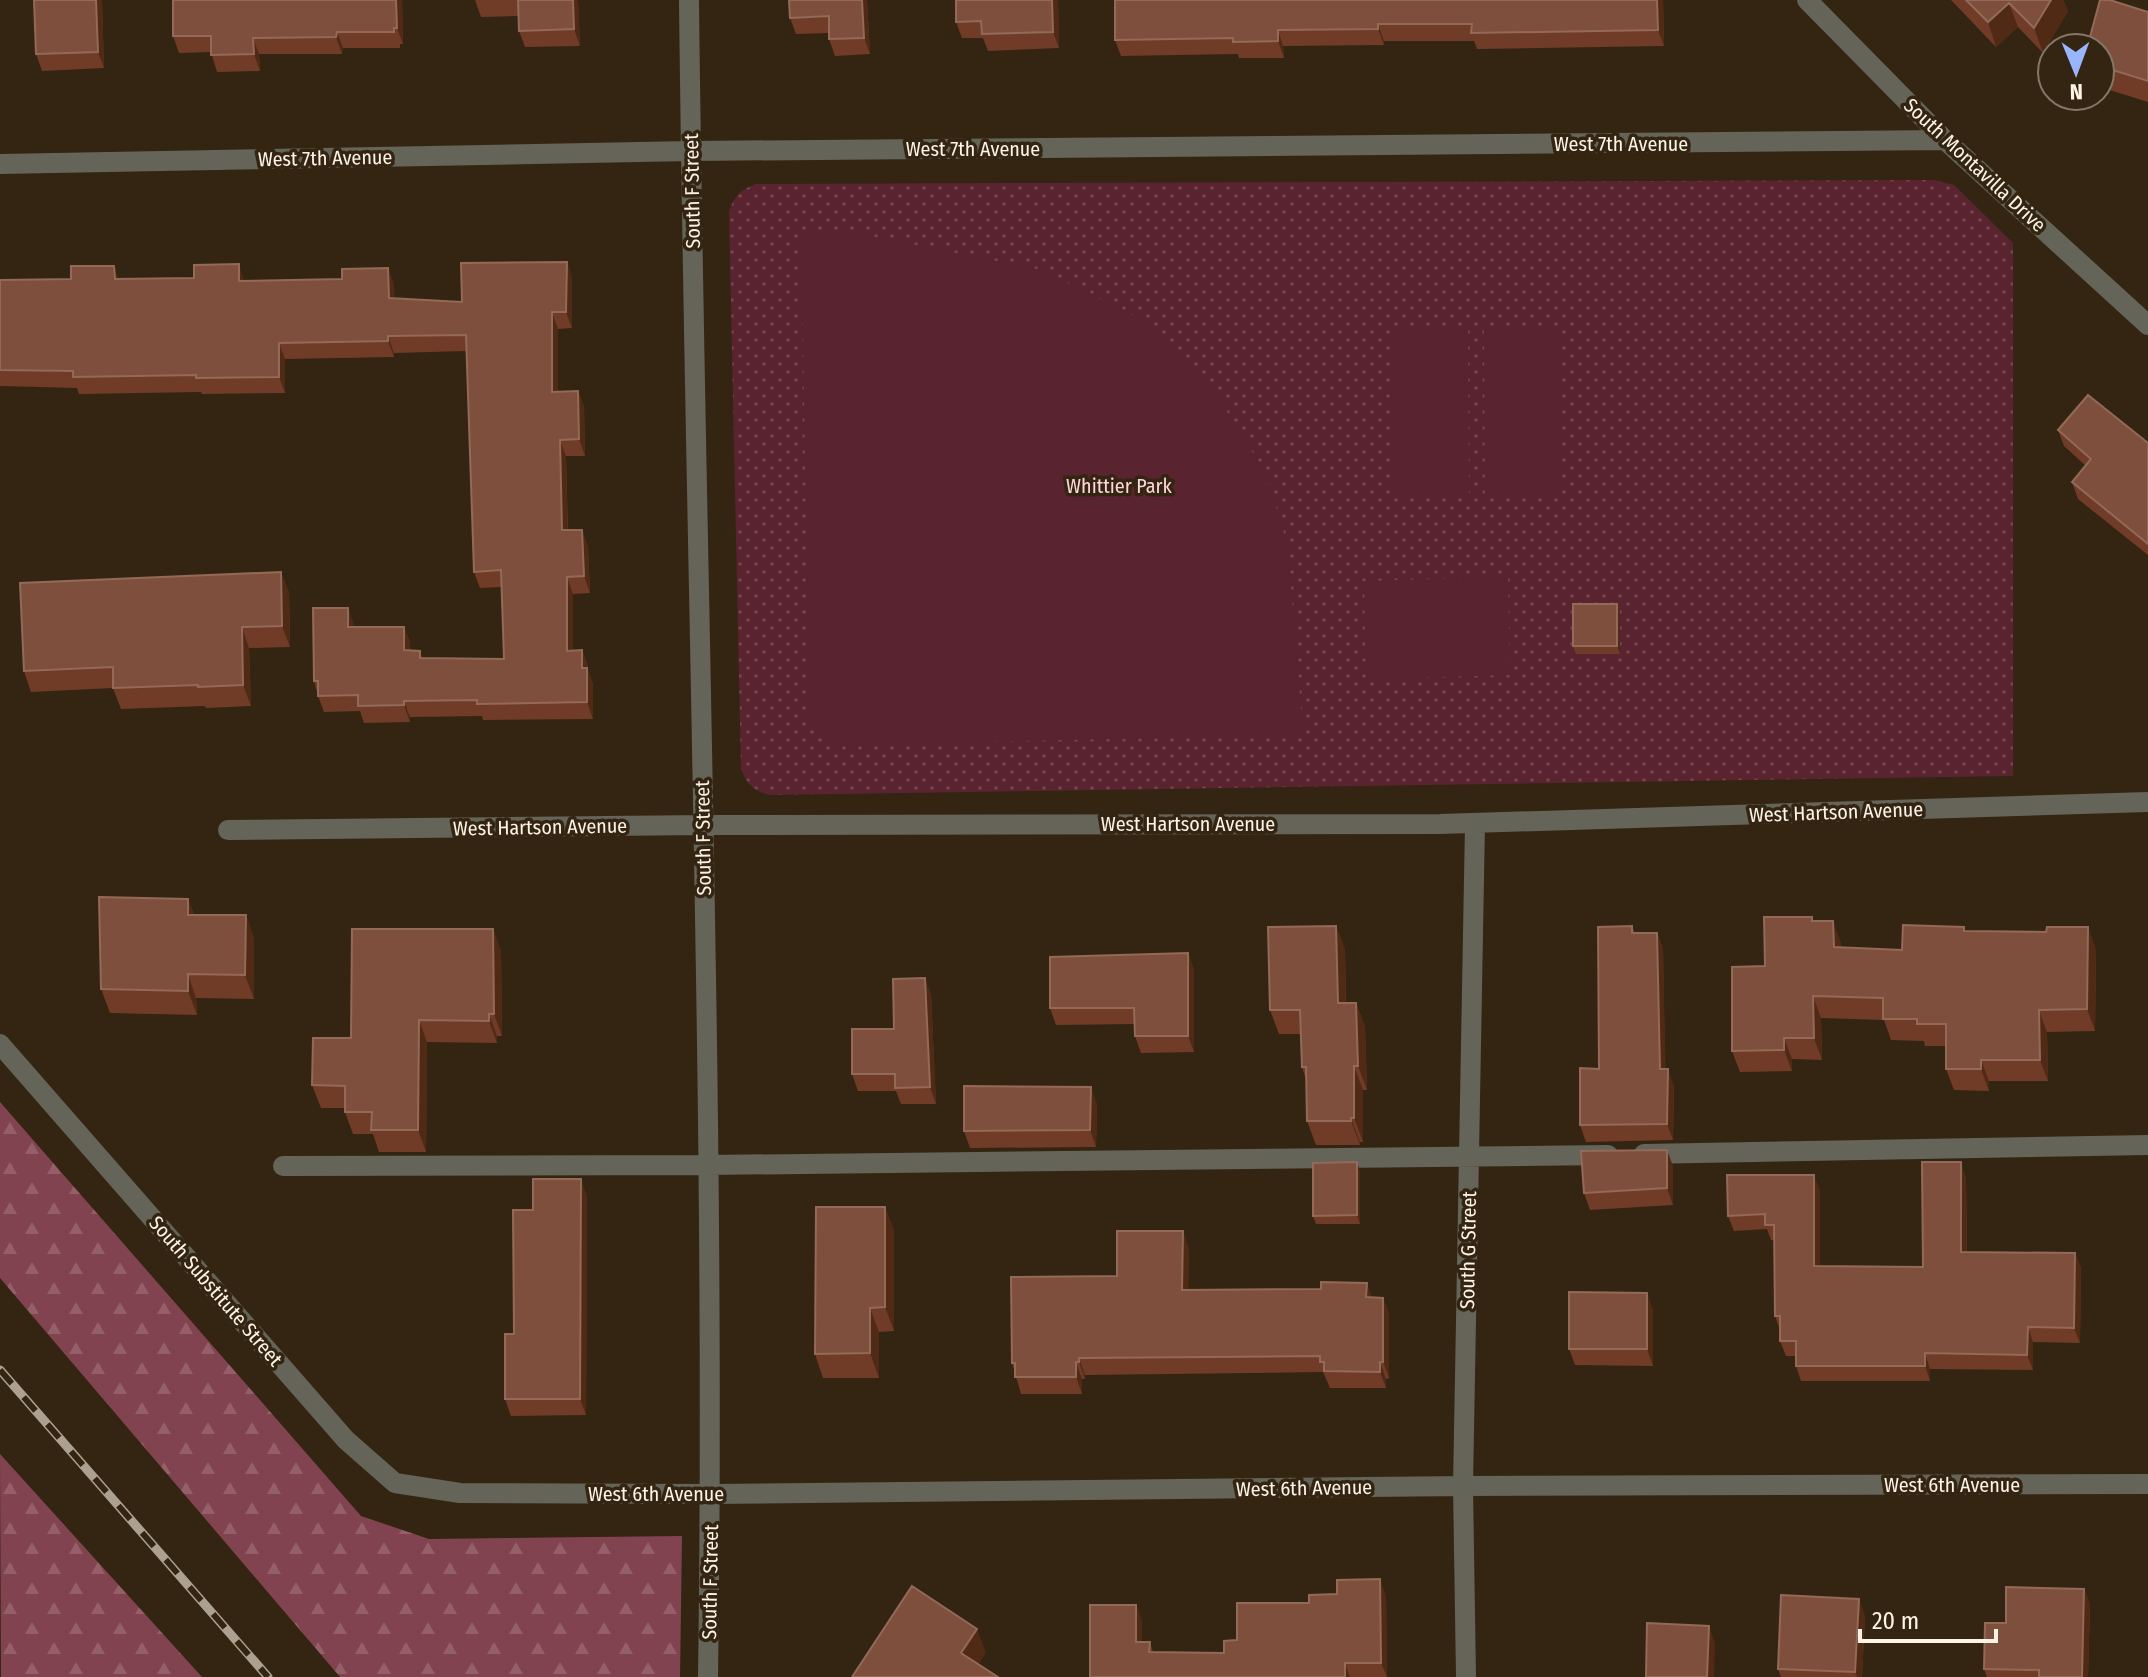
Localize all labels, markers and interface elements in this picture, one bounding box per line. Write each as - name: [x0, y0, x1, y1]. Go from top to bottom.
- north arrow: [2036, 32, 2116, 112]
- text: N: [2070, 78, 2083, 105]
- street label: South Montavilla Drive: [1899, 93, 2051, 237]
- street label: West 7th Avenue: [1554, 132, 1688, 156]
- street label: South F Street: [679, 133, 705, 249]
- street label: West 7th Avenue: [906, 137, 1040, 161]
- street label: West 7th Avenue: [258, 145, 392, 171]
- park label: Whittier Park: [1066, 474, 1173, 498]
- street label: South F Street: [690, 780, 716, 896]
- street label: West Hartson Avenue: [1748, 797, 1924, 827]
- street label: West Hartson Avenue: [1101, 812, 1275, 836]
- street label: West Hartson Avenue: [453, 813, 627, 841]
- street label: South G Street: [1455, 1190, 1481, 1309]
- street label: South Substitute Street: [144, 1211, 288, 1371]
- street label: West 6th Avenue: [1884, 1473, 2020, 1497]
- street label: West 6th Avenue: [1236, 1475, 1372, 1501]
- street label: West 6th Avenue: [588, 1482, 724, 1506]
- street label: South F Street: [697, 1524, 723, 1640]
- scale bar: [1860, 1593, 1996, 1643]
- text: 20 m: [1872, 1607, 1919, 1635]

